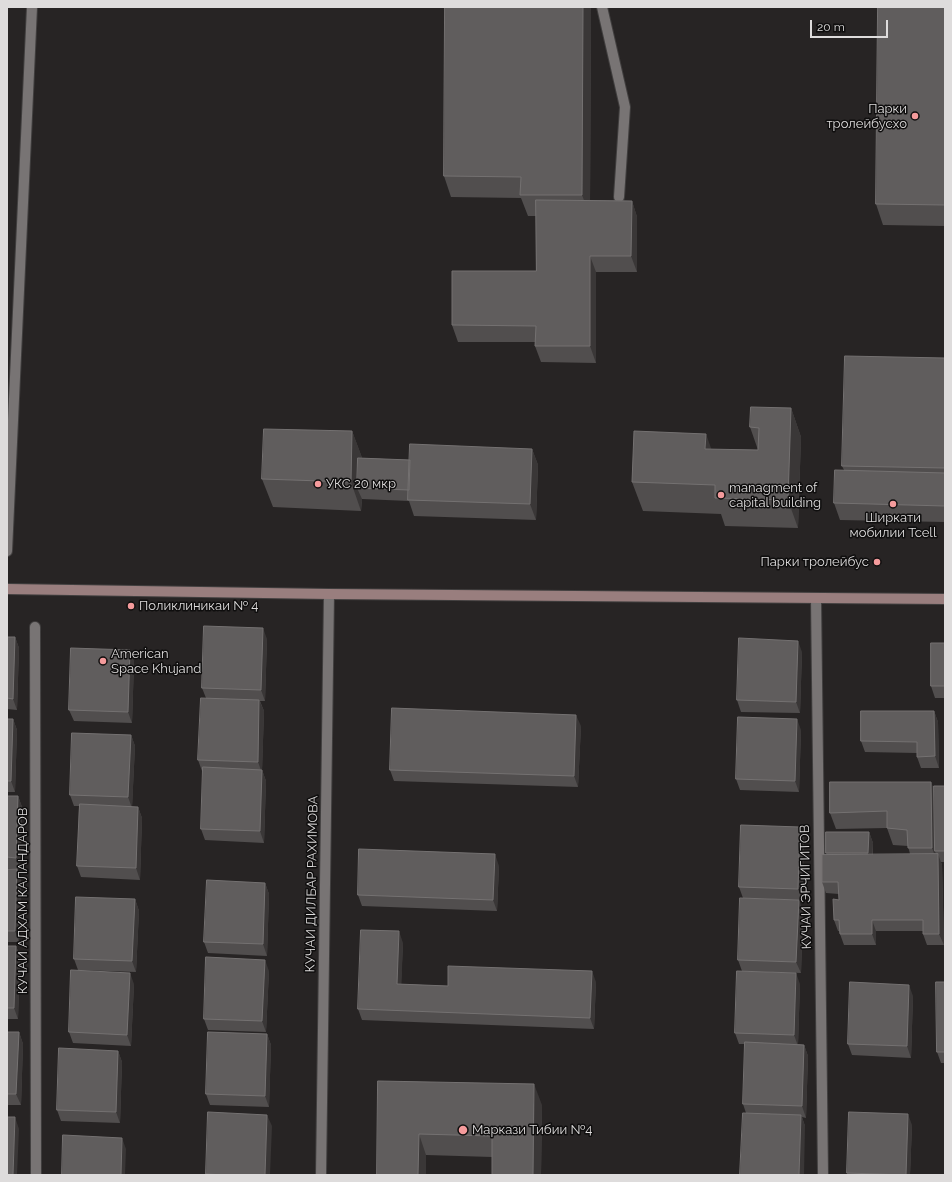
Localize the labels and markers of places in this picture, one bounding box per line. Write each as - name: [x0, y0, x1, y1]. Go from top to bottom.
- place label: Парки тролейбусхо: [826, 101, 907, 132]
- marker: Парки тролейбусхо: [910, 111, 920, 121]
- place label: УКС 20 мкр: [326, 476, 396, 492]
- marker: УКС 20 мкр: [313, 479, 323, 489]
- place label: managment of capital building: [729, 480, 821, 511]
- marker: managment of capital building: [716, 490, 726, 500]
- marker: Ширкати мобилии Tcell: [888, 499, 898, 509]
- place label: Ширкати мобилии Tcell: [850, 510, 936, 541]
- place label: Парки тролейбус: [761, 554, 869, 570]
- marker: Парки тролейбус: [872, 557, 882, 567]
- place label: Поликлиникаи № 4: [139, 598, 258, 614]
- marker: Поликлиникаи № 4: [126, 601, 136, 611]
- place label: American Space Khujand: [111, 646, 201, 677]
- marker: American Space Khujand: [98, 656, 108, 666]
- place label: Маркази Тибии №4: [472, 1122, 592, 1138]
- marker: Маркази Тибии №4: [457, 1124, 469, 1136]

